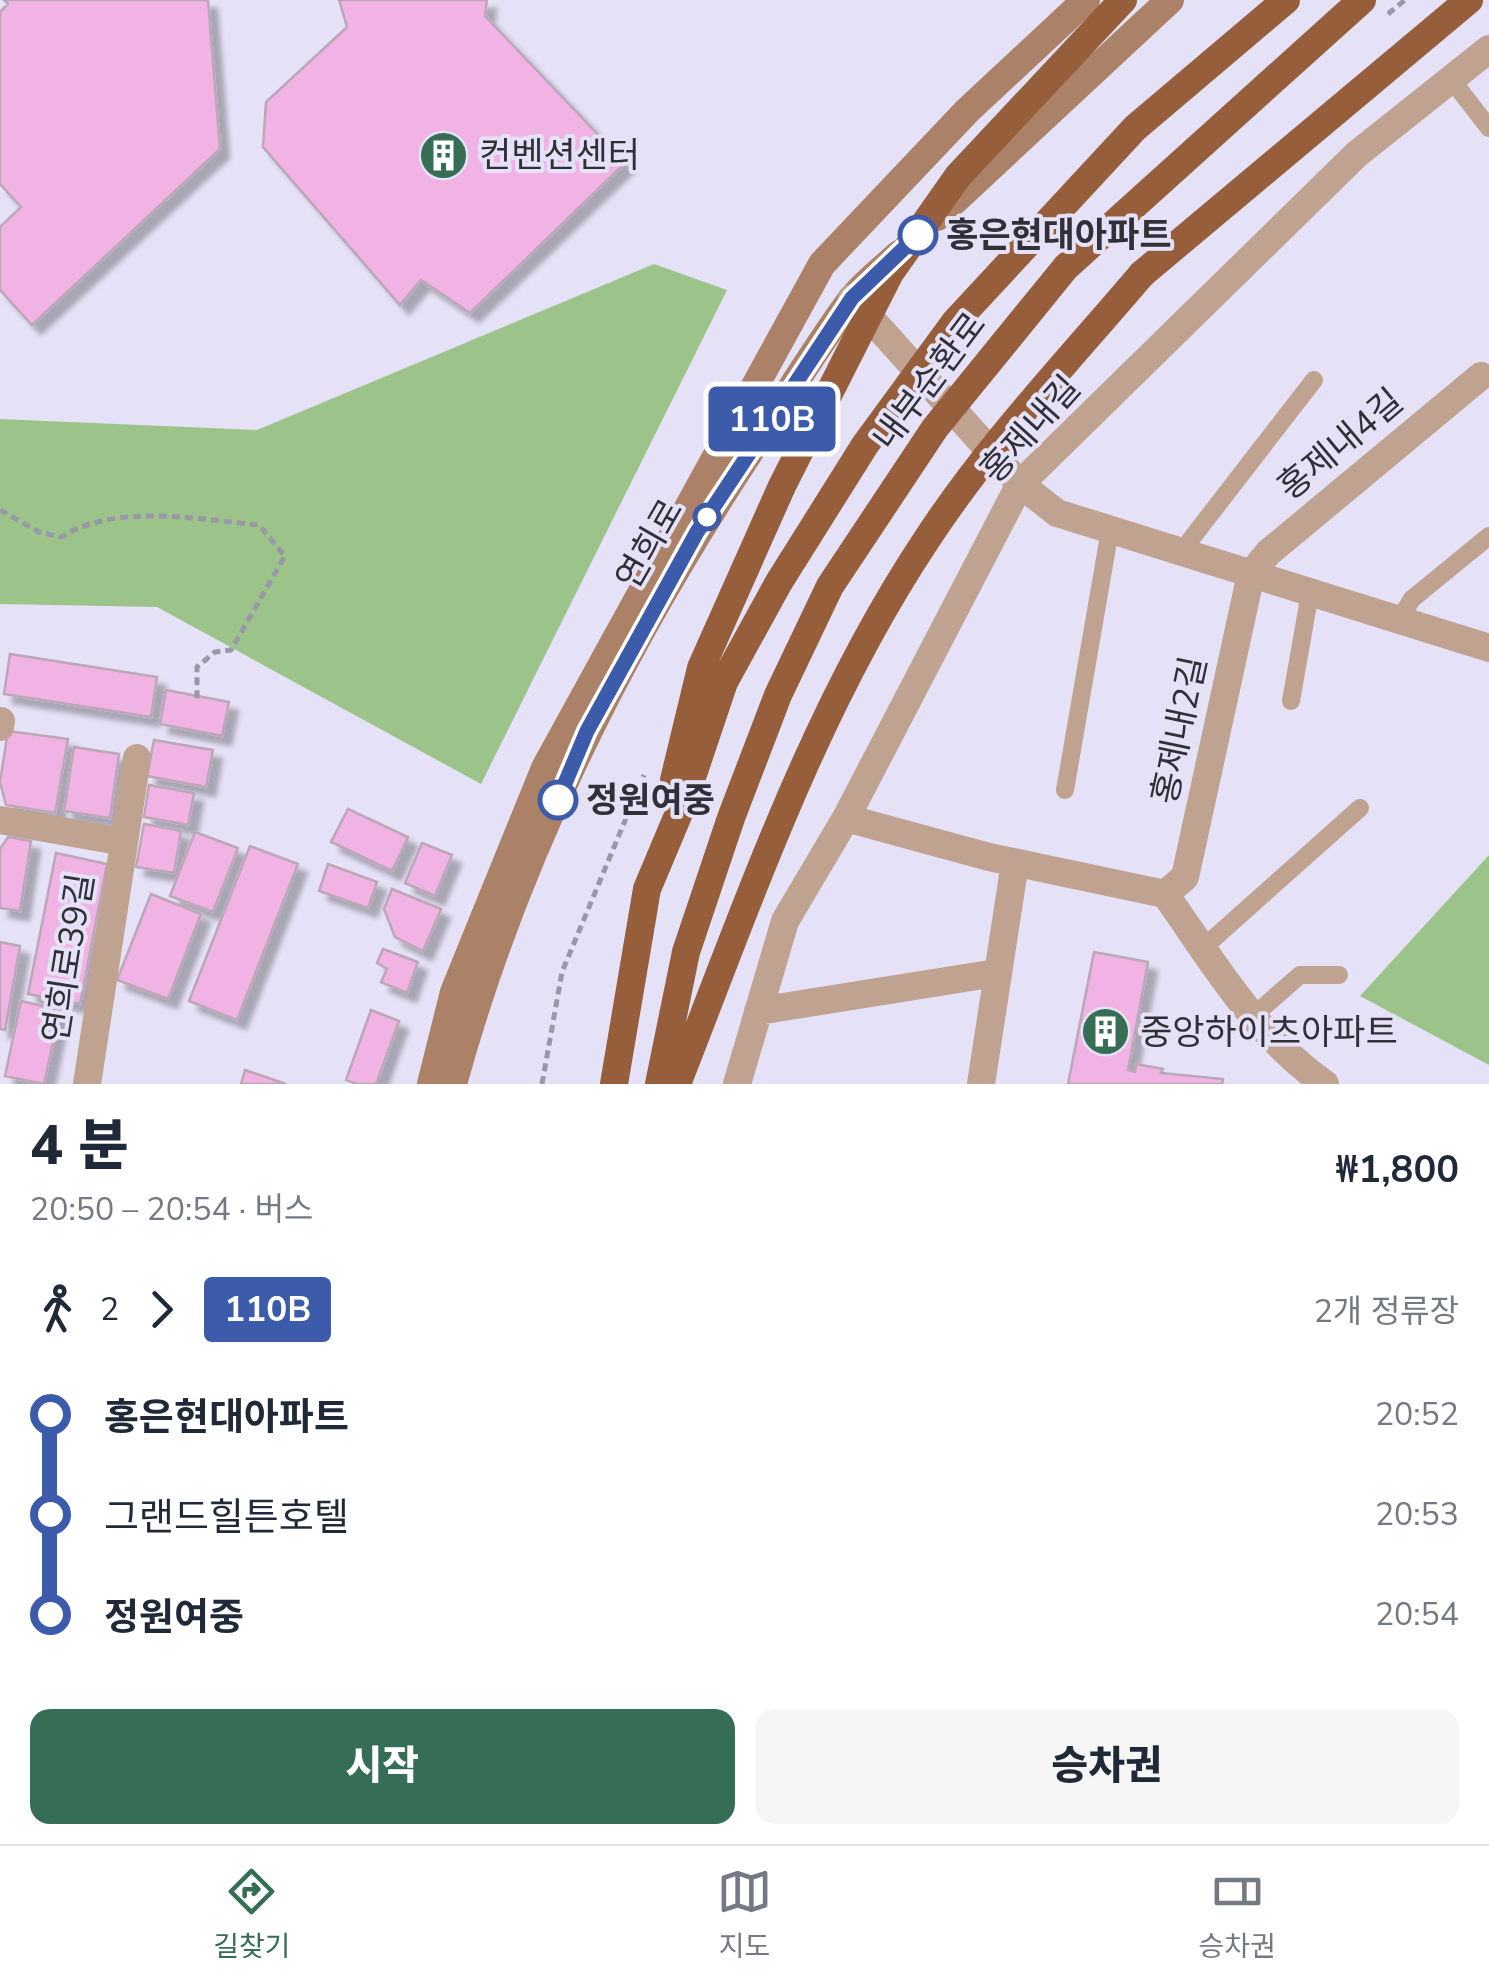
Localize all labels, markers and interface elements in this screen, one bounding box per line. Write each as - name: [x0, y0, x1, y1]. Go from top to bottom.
- building icon: 컨벤션센터: [418, 129, 470, 181]
- place label: 컨벤션센터: [479, 132, 640, 179]
- place label: 홍은현대아파트: [946, 212, 1171, 259]
- marker: 홍은현대아파트: [899, 216, 937, 254]
- street label: 내부순환로: [862, 303, 997, 460]
- street label: 홍제내길: [970, 366, 1091, 493]
- street label: 홍제내4길: [1268, 378, 1413, 511]
- line badge: 110B: [702, 386, 842, 452]
- text: 110B: [728, 396, 816, 443]
- street label: 연희로: [605, 491, 694, 598]
- unlabelled marker: [694, 504, 720, 530]
- street label: 홍제내2길: [1141, 652, 1218, 808]
- place label: 정원여중: [586, 777, 715, 824]
- marker: 정원여중: [539, 781, 577, 819]
- street label: 연희로39길: [32, 870, 105, 1046]
- building icon: 중앙하이츠아파트: [1079, 1006, 1131, 1058]
- place label: 중앙하이츠아파트: [1140, 1009, 1398, 1056]
- text: 4 분: [30, 1108, 129, 1183]
- text: ₩1,800: [1336, 1144, 1459, 1195]
- text: 20:50 – 20:54 · 버스: [30, 1188, 313, 1231]
- icon: walk: [30, 1282, 85, 1337]
- icon: forward: [134, 1282, 189, 1337]
- text: 110B: [224, 1286, 311, 1333]
- text: 2: [100, 1288, 119, 1331]
- text: 2개 정류장: [1314, 1290, 1459, 1333]
- text: 홍은현대아파트: [104, 1392, 349, 1443]
- text: 20:52: [1375, 1393, 1459, 1436]
- text: 그랜드힐튼호텔: [104, 1492, 349, 1543]
- text: 20:53: [1375, 1493, 1459, 1536]
- text: 정원여중: [104, 1592, 244, 1643]
- text: 20:54: [1375, 1593, 1459, 1636]
- button: 시작: [30, 1709, 735, 1824]
- button: 승차권: [755, 1709, 1459, 1824]
- tab: 길찾기: [213, 1864, 291, 1966]
- tab: 지도: [717, 1864, 772, 1966]
- tab: 승차권: [1198, 1864, 1276, 1966]

